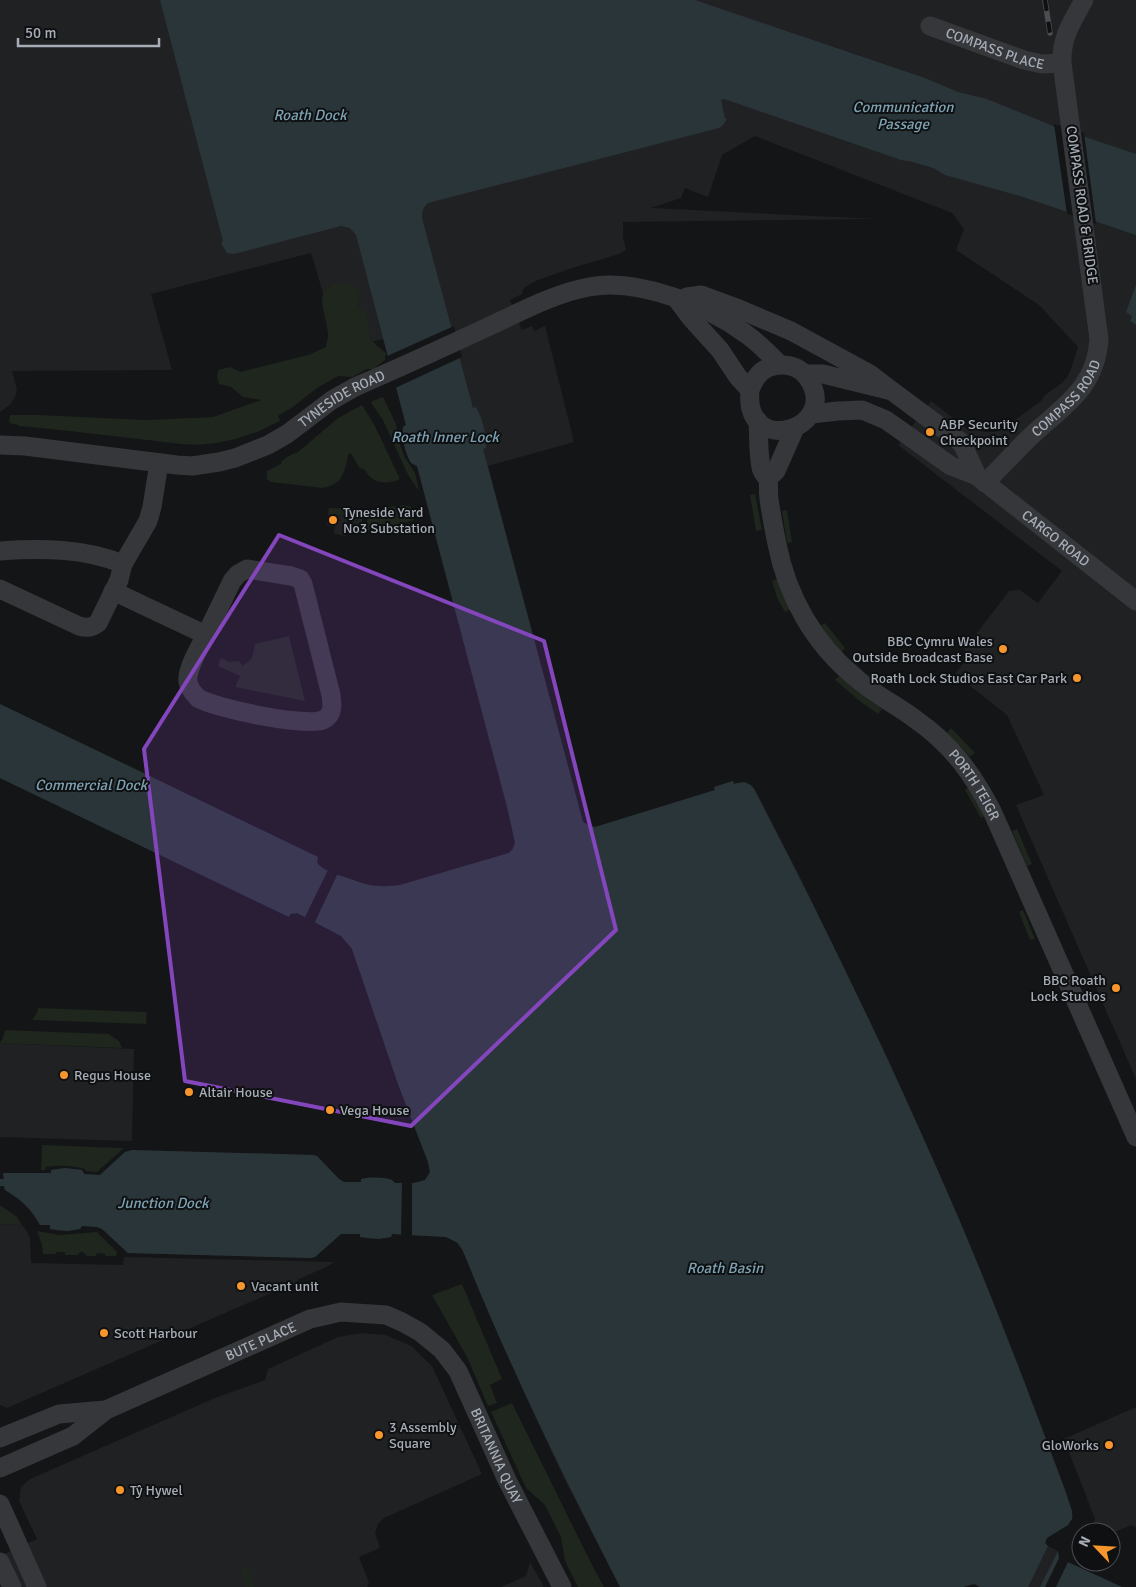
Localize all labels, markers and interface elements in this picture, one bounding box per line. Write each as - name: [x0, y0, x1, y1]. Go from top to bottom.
- scale bar: [18, 15, 159, 47]
- text: 50 m: [25, 24, 56, 42]
- street label: COMPASS PLACE: [944, 24, 1046, 73]
- water label: Communication Passage: [852, 98, 954, 133]
- water label: Roath Dock: [274, 106, 348, 124]
- street label: COMPASS ROAD & BRIDGE: [1062, 125, 1102, 285]
- street label: COMPASS ROAD: [1028, 357, 1104, 440]
- street label: TYNESIDE ROAD: [295, 366, 388, 431]
- place label: ABP Security Checkpoint: [940, 416, 1018, 449]
- marker: ABP Security Checkpoint: [924, 426, 936, 438]
- water label: Roath Inner Lock: [391, 428, 500, 446]
- place label: Tyneside Yard No3 Substation: [343, 504, 435, 537]
- street label: CARGO ROAD: [1019, 506, 1093, 570]
- marker: Tyneside Yard No3 Substation: [327, 514, 339, 526]
- place label: BBC Cymru Wales Outside Broadcast Base: [852, 633, 993, 666]
- marker: BBC Cymru Wales Outside Broadcast Base: [997, 643, 1009, 655]
- place label: Roath Lock Studios East Car Park: [870, 670, 1067, 687]
- marker: Roath Lock Studios East Car Park: [1071, 672, 1083, 684]
- street label: PORTH TEIGR: [945, 746, 1003, 823]
- water label: Commercial Dock: [35, 776, 149, 794]
- place label: BBC Roath Lock Studios: [1030, 972, 1106, 1005]
- marker: BBC Roath Lock Studios: [1110, 982, 1122, 994]
- place label: Regus House: [74, 1067, 151, 1084]
- marker: Regus House: [58, 1069, 70, 1081]
- place label: Altair House: [199, 1084, 273, 1101]
- marker: Altair House: [183, 1086, 195, 1098]
- place label: Vega House: [340, 1102, 409, 1119]
- marker: Vega House: [324, 1104, 336, 1116]
- water label: Junction Dock: [117, 1194, 210, 1212]
- water label: Roath Basin: [687, 1259, 764, 1277]
- place label: Vacant unit: [251, 1278, 319, 1295]
- marker: Vacant unit: [235, 1280, 247, 1292]
- street label: BUTE PLACE: [223, 1318, 299, 1364]
- place label: Scott Harbour: [114, 1325, 198, 1342]
- marker: Scott Harbour: [98, 1327, 110, 1339]
- street label: BRITANNIA QUAY: [467, 1405, 526, 1506]
- place label: 3 Assembly Square: [389, 1419, 457, 1452]
- marker: 3 Assembly Square: [373, 1429, 385, 1441]
- place label: GloWorks: [1042, 1437, 1099, 1454]
- marker: GloWorks: [1103, 1439, 1115, 1451]
- place label: Tŷ Hywel: [130, 1482, 183, 1499]
- marker: Tŷ Hywel: [114, 1484, 126, 1496]
- north arrow: [1071, 1522, 1121, 1572]
- text: N: [1075, 1534, 1094, 1550]

